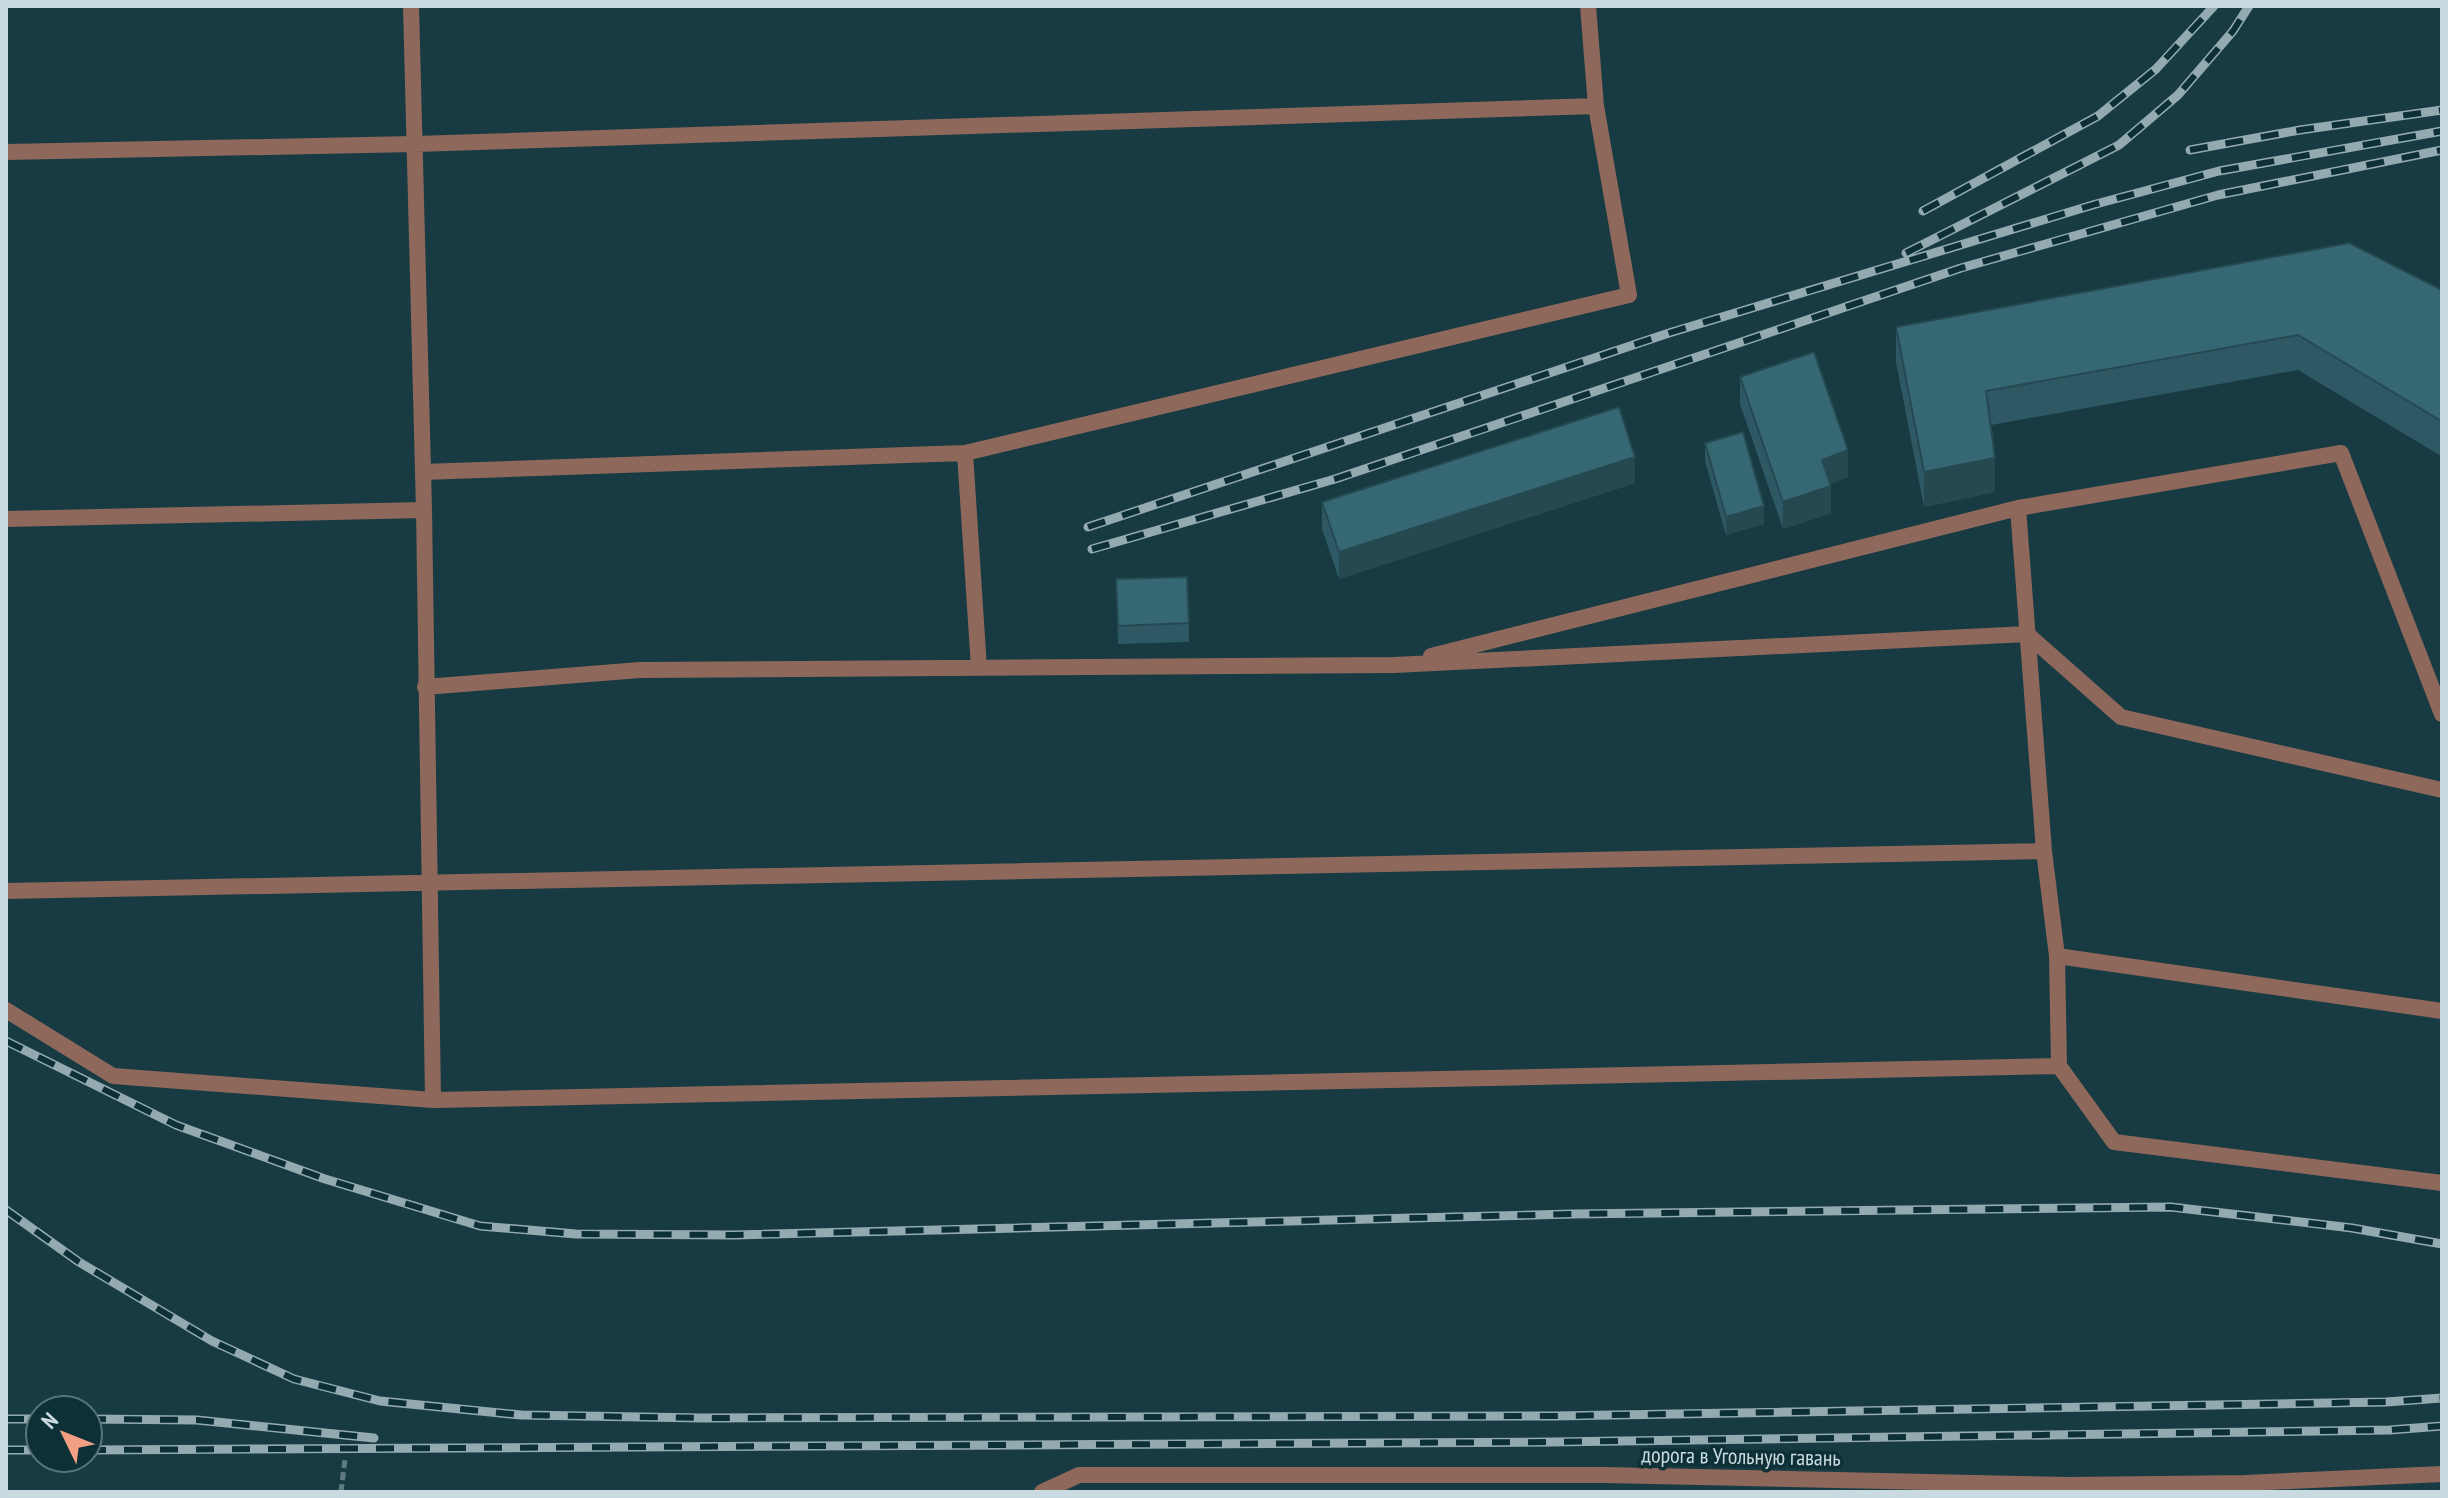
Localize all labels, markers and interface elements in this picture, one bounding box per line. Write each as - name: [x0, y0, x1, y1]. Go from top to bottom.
- north arrow: [24, 1394, 104, 1474]
- text: N: [35, 1406, 64, 1434]
- street label: дорога в Угольную гавань: [1641, 1440, 1841, 1472]

